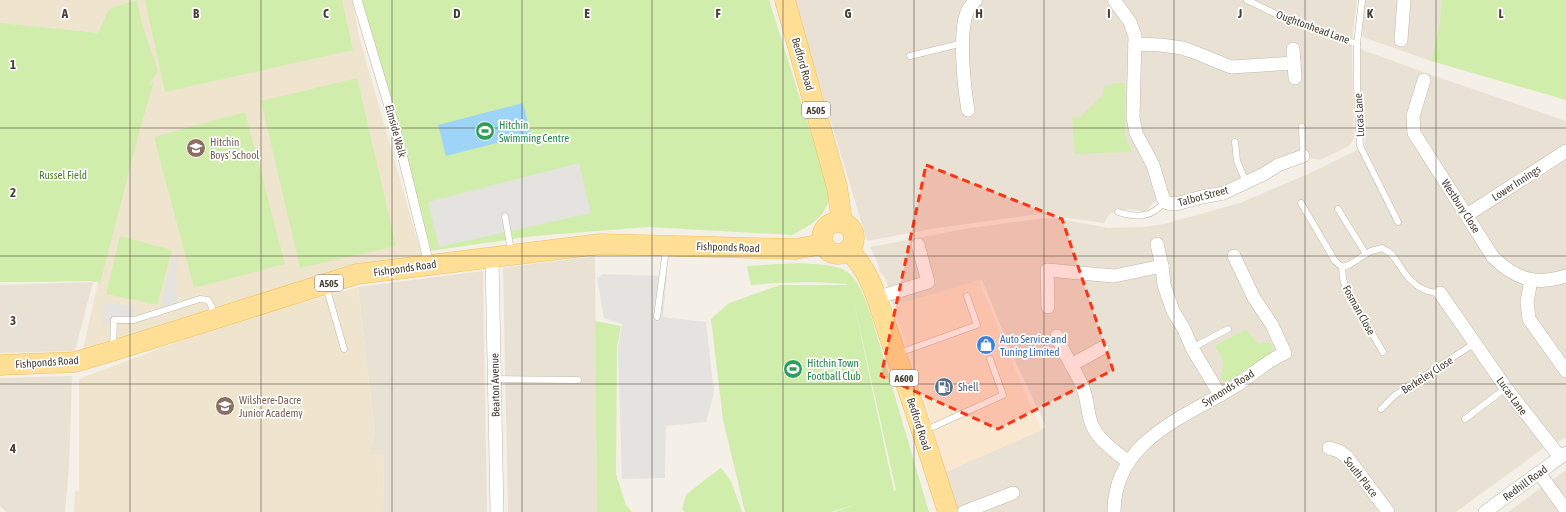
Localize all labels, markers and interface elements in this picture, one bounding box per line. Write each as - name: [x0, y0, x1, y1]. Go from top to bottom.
- text: A: [61, 6, 69, 21]
- text: B: [193, 6, 200, 21]
- text: C: [323, 6, 329, 21]
- text: D: [453, 6, 461, 21]
- text: E: [584, 6, 590, 21]
- text: F: [715, 6, 721, 21]
- text: G: [845, 6, 852, 21]
- text: H: [975, 6, 983, 21]
- text: I: [1107, 6, 1111, 21]
- text: J: [1237, 6, 1242, 21]
- text: K: [1367, 6, 1374, 21]
- text: L: [1498, 6, 1504, 21]
- street label: Oughtonhead Lane: [1275, 8, 1351, 46]
- street label: Bedford Road: [790, 36, 816, 92]
- text: 1: [10, 57, 16, 72]
- street label: Lucas Lane: [1352, 93, 1366, 137]
- road number: A505: [802, 102, 830, 118]
- street label: Elmside Walk: [383, 103, 409, 159]
- place label: Hitchin Swimming Centre: [499, 119, 569, 144]
- sports icon: Hitchin Swimming Centre: [474, 120, 496, 142]
- place label: Hitchin Boys' School: [210, 136, 259, 161]
- school or university icon: Hitchin Boys' School: [185, 137, 207, 159]
- street label: Lower Innings: [1489, 163, 1543, 203]
- park label: Russel Field: [39, 169, 87, 181]
- street label: Westbury Close: [1439, 177, 1483, 235]
- street label: Talbot Street: [1177, 184, 1229, 208]
- text: 2: [10, 185, 16, 200]
- street label: Fishponds Road: [696, 240, 760, 254]
- street label: Fishponds Road: [373, 258, 437, 278]
- road number: A505: [315, 275, 343, 291]
- street label: Fosman Close: [1340, 283, 1378, 337]
- text: 3: [10, 313, 16, 328]
- place label: Auto Service and Tuning Limited: [1000, 333, 1067, 358]
- shop icon: Auto Service and Tuning Limited: [975, 334, 997, 356]
- street label: Bearton Avenue: [488, 353, 502, 417]
- street label: Fishponds Road: [15, 354, 79, 370]
- street label: Berkeley Close: [1399, 354, 1455, 396]
- place label: Hitchin Town Football Club: [807, 357, 861, 382]
- sports icon: Hitchin Town Football Club: [782, 358, 804, 380]
- street label: Symonds Road: [1200, 367, 1256, 409]
- road number: A600: [890, 370, 918, 386]
- street label: Lucas Lane: [1494, 375, 1530, 417]
- fuel station icon: Shell: [933, 376, 955, 398]
- place label: Shell: [958, 381, 979, 393]
- place label: Wilshere-Dacre Junior Academy: [239, 394, 303, 419]
- school or university icon: Wilshere-Dacre Junior Academy: [214, 395, 236, 417]
- street label: Bedford Road: [905, 396, 933, 452]
- text: 4: [9, 441, 16, 456]
- street label: South Place: [1342, 455, 1380, 499]
- street label: Redhill Road: [1500, 463, 1550, 503]

